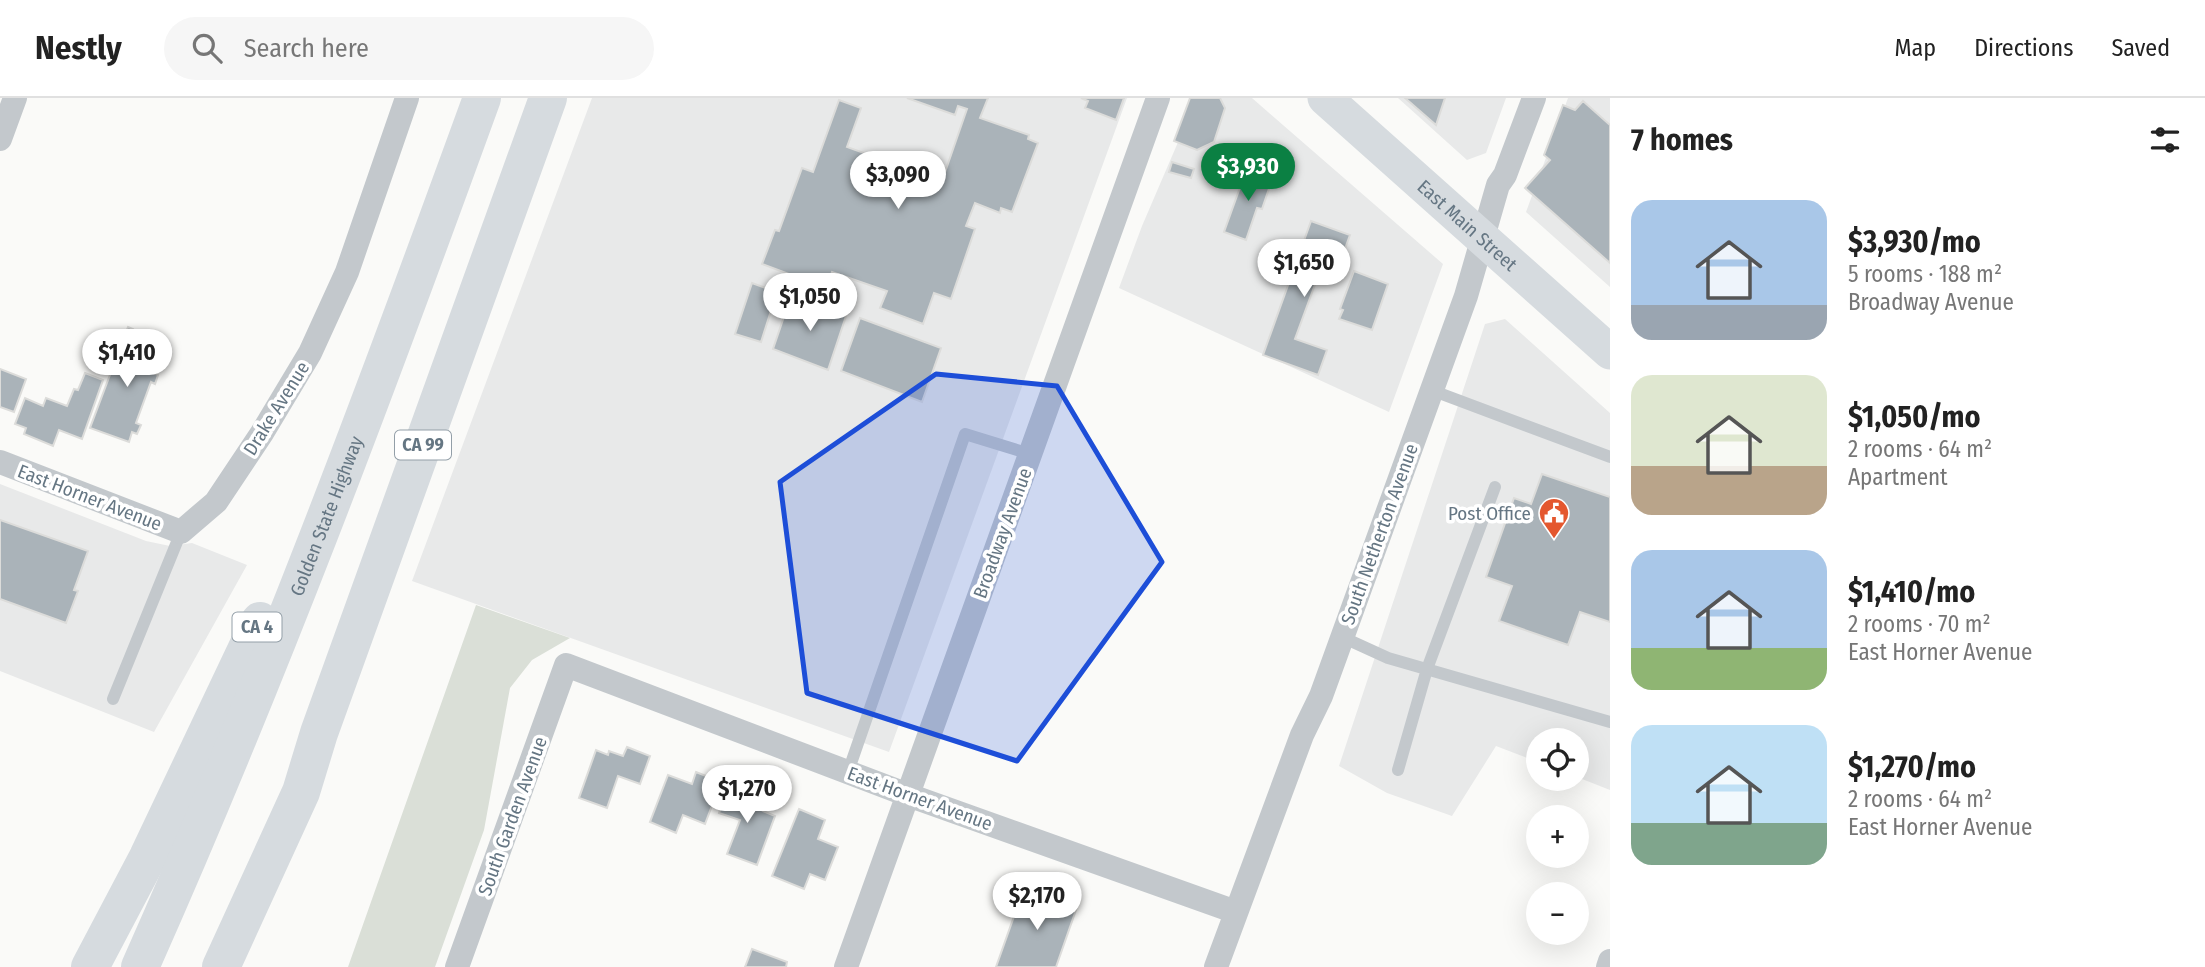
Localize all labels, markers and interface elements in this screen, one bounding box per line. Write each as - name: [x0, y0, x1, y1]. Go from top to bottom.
- search box: [164, 17, 654, 80]
- text: Nestly: [35, 28, 122, 68]
- icon: search: [188, 29, 226, 67]
- text: Search here: [244, 33, 369, 64]
- text: Map: [1895, 34, 1936, 62]
- text: Directions: [1974, 34, 2073, 62]
- text: Saved: [2111, 34, 2170, 62]
- icon: filters: [2146, 121, 2184, 159]
- text: 7 homes: [1631, 122, 1733, 158]
- pin: $3,930: [1191, 144, 1305, 203]
- pin: $3,090: [841, 152, 955, 211]
- text: $3,930: [1217, 152, 1279, 180]
- text: $3,090: [866, 160, 930, 188]
- street label: East Main Street: [1413, 175, 1522, 276]
- text: $3,930/mo: [1848, 224, 1981, 260]
- icon: home: [1687, 228, 1771, 312]
- pin: $1,650: [1247, 240, 1361, 299]
- text: $1,650: [1273, 248, 1335, 276]
- text: 5 rooms · 188 m²: [1848, 260, 2002, 288]
- pin: $1,050: [753, 274, 867, 333]
- text: $1,050: [779, 282, 841, 310]
- text: Broadway Avenue: [1848, 288, 2014, 316]
- pin: $1,410: [70, 330, 184, 389]
- text: $1,410: [98, 338, 156, 366]
- street label: Drake Avenue: [239, 357, 314, 459]
- text: $1,050/mo: [1848, 399, 1980, 435]
- icon: home: [1687, 403, 1771, 487]
- road number: CA 99: [395, 430, 451, 460]
- street label: Golden State Highway: [285, 432, 368, 599]
- text: 2 rooms · 64 m²: [1848, 435, 1992, 463]
- street label: South Netherton Avenue: [1336, 441, 1423, 628]
- street label: East Horner Avenue: [15, 459, 165, 536]
- text: Apartment: [1848, 463, 1948, 491]
- street label: Broadway Avenue: [968, 465, 1037, 602]
- public building icon: Post Office: [1537, 496, 1571, 540]
- place label: Post Office: [1448, 502, 1531, 525]
- text: $1,410/mo: [1848, 574, 1975, 610]
- icon: home: [1687, 578, 1771, 662]
- text: 2 rooms · 70 m²: [1848, 610, 1991, 638]
- road number: CA 4: [232, 612, 282, 642]
- text: East Horner Avenue: [1848, 638, 2032, 666]
- map controls: [1526, 728, 1589, 945]
- button: locate: [1526, 728, 1589, 791]
- street label: South Garden Avenue: [473, 734, 552, 899]
- text: $1,270/mo: [1848, 749, 1976, 785]
- icon: home: [1687, 753, 1771, 837]
- street label: East Horner Avenue: [844, 762, 995, 835]
- pin: $1,270: [690, 766, 804, 825]
- text: $1,270: [718, 774, 776, 802]
- text: 2 rooms · 64 m²: [1848, 785, 1992, 813]
- button: +: [1526, 805, 1589, 868]
- text: East Horner Avenue: [1848, 813, 2032, 841]
- pin: $2,170: [980, 872, 1094, 932]
- text: $2,170: [1009, 881, 1065, 909]
- button: −: [1526, 882, 1589, 945]

